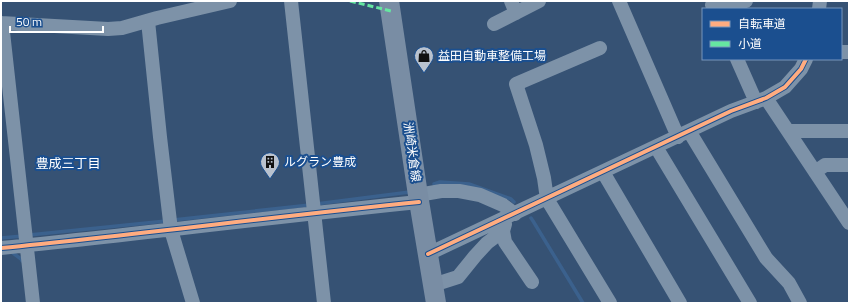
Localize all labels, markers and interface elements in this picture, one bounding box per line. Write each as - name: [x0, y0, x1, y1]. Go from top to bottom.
- scale bar: [10, 8, 103, 34]
- legend: [702, 8, 842, 60]
- text: 50 m: [16, 12, 42, 31]
- text: 自転車道: [738, 14, 786, 33]
- text: 小道: [738, 34, 762, 53]
- shop icon: 益田自動車整備工場: [413, 45, 435, 73]
- place label: 益田自動車整備工場: [438, 46, 546, 65]
- street label: 洲崎米倉線: [399, 121, 426, 183]
- building icon: ルグラン豊成: [259, 151, 281, 179]
- place label: ルグラン豊成: [284, 152, 356, 171]
- district label: 豊成三丁目: [35, 153, 101, 173]

